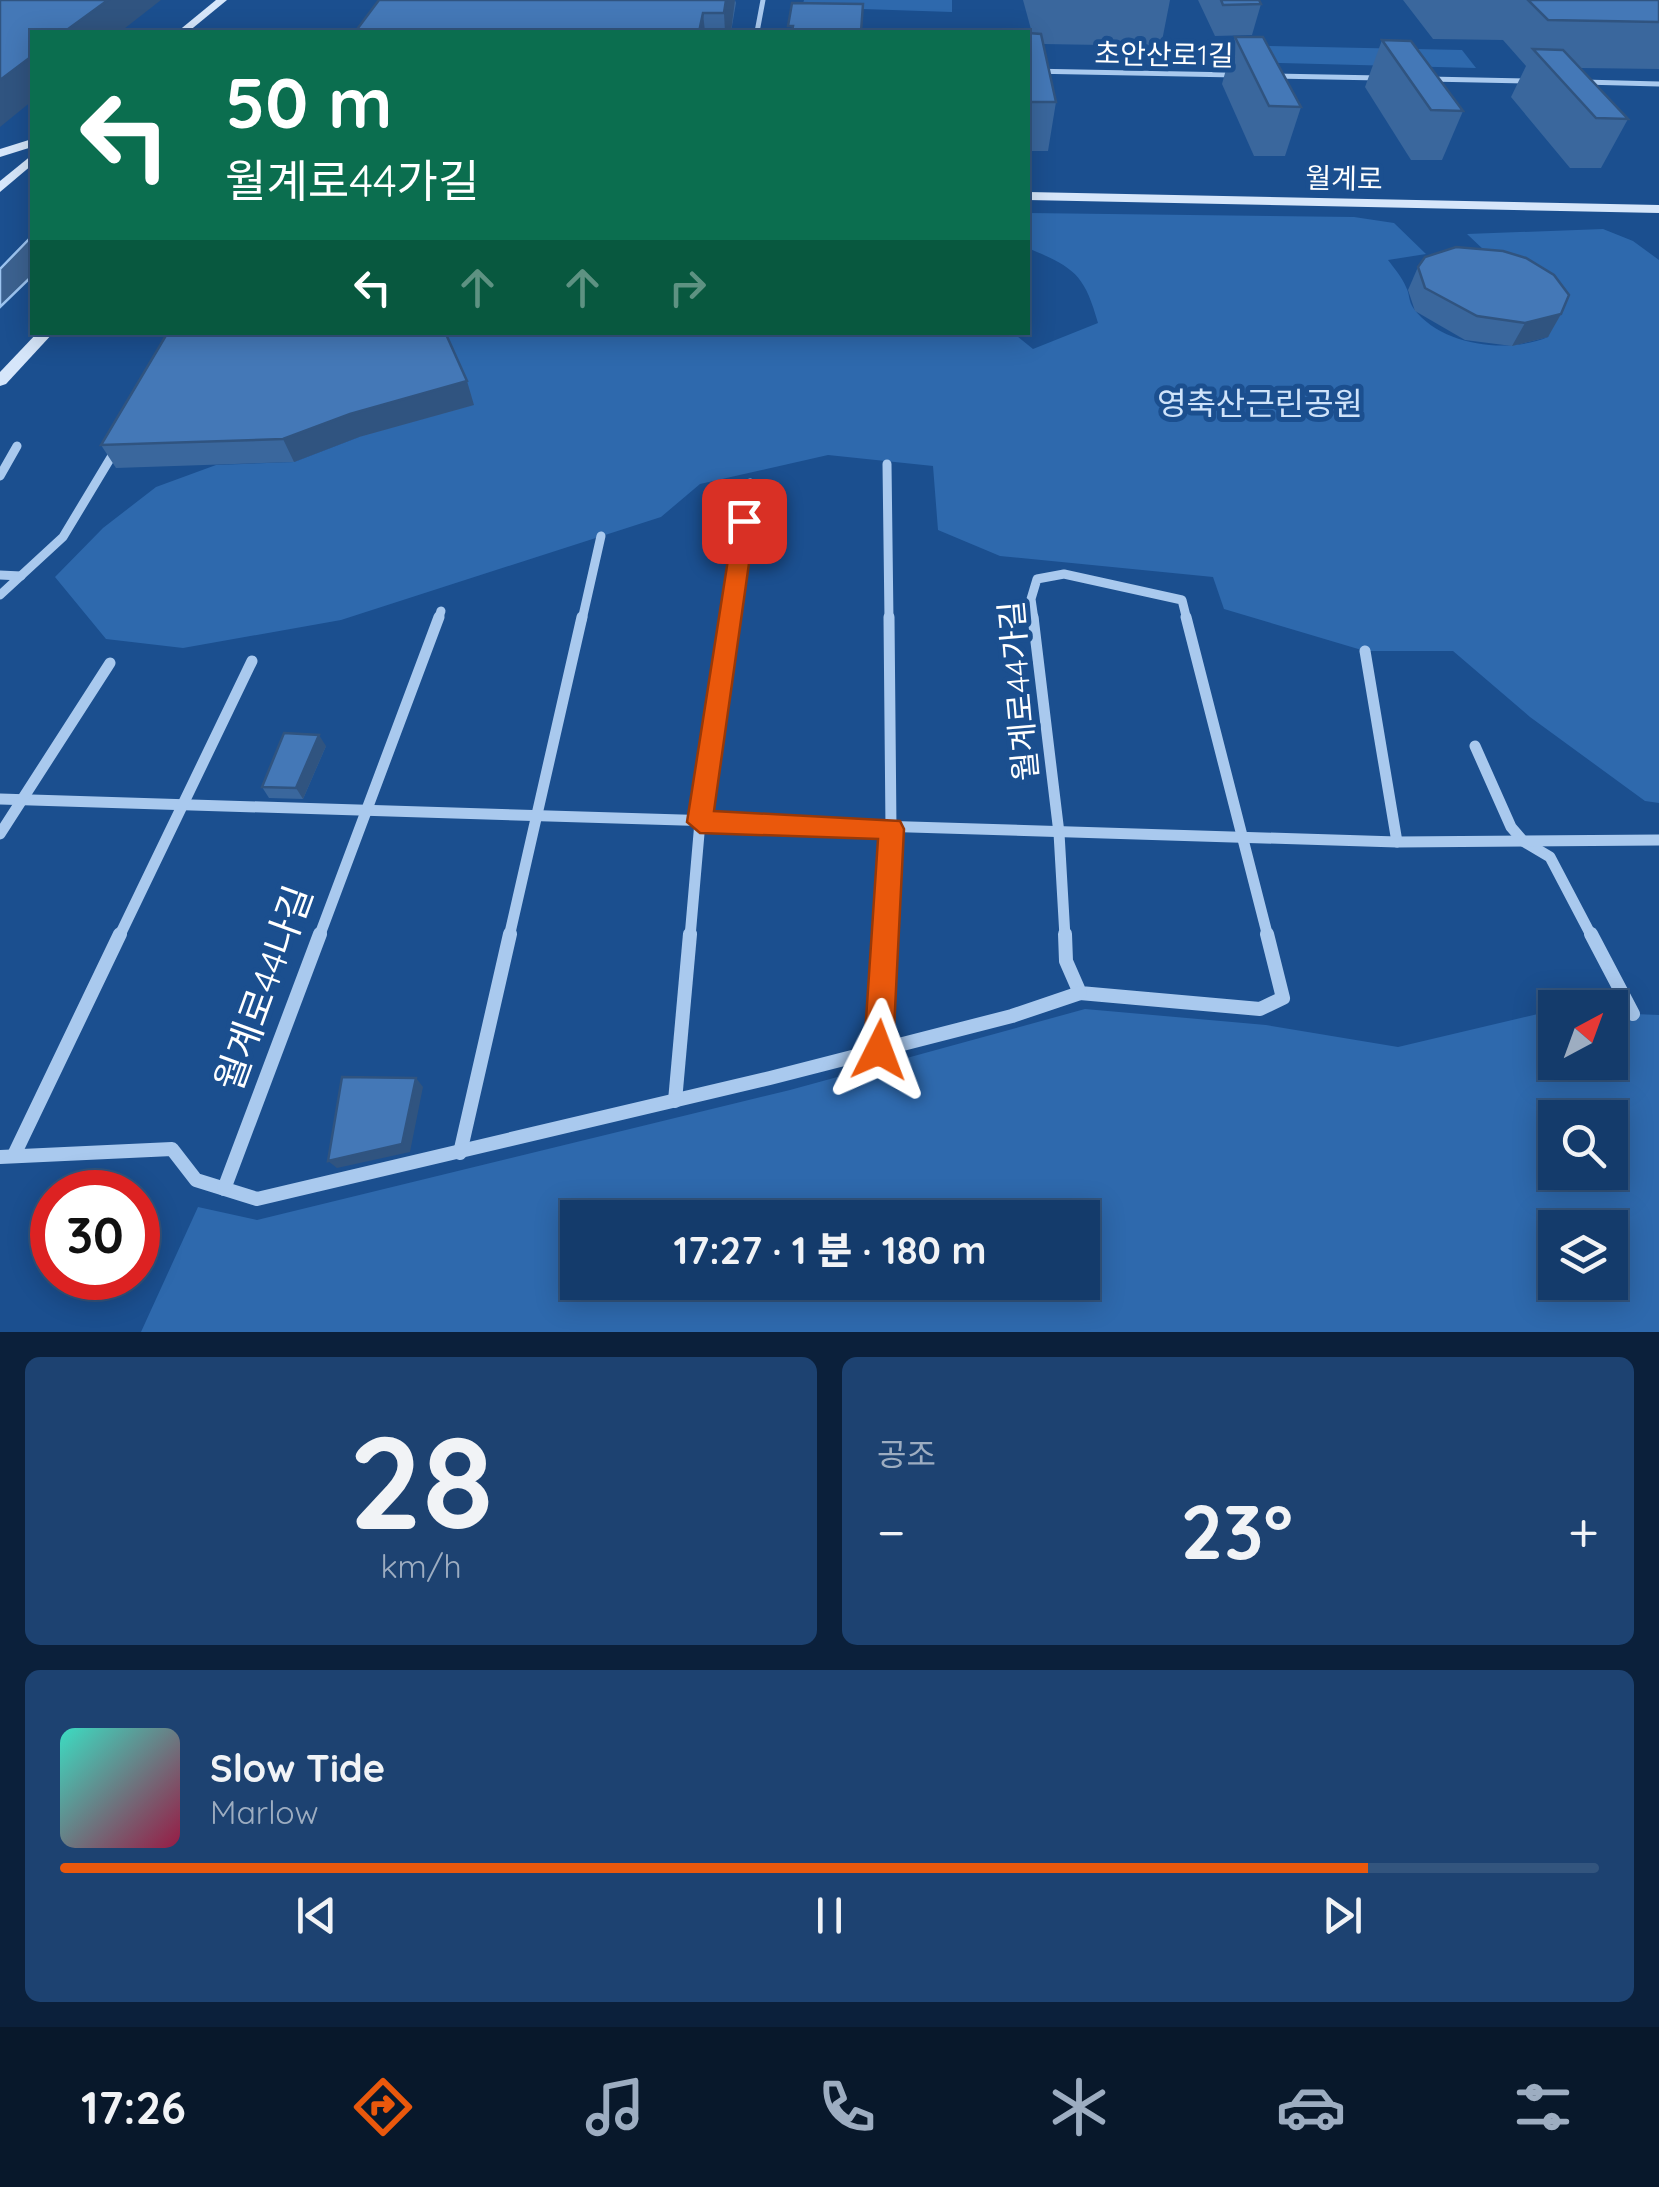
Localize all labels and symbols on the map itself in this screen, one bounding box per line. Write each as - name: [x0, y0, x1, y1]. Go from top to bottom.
- street label: 초안산로1길: [1094, 35, 1234, 73]
- street label: 월계로: [1305, 160, 1383, 196]
- park label: 영축산근린공원: [1157, 383, 1363, 423]
- pin: [702, 479, 787, 564]
- street label: 월계로44가길: [990, 599, 1046, 783]
- street label: 월계로44나길: [204, 879, 322, 1097]
- north arrow: [1538, 990, 1628, 1080]
- position arrow: [827, 998, 931, 1102]
- speed limit sign: 30: [30, 1170, 160, 1300]

